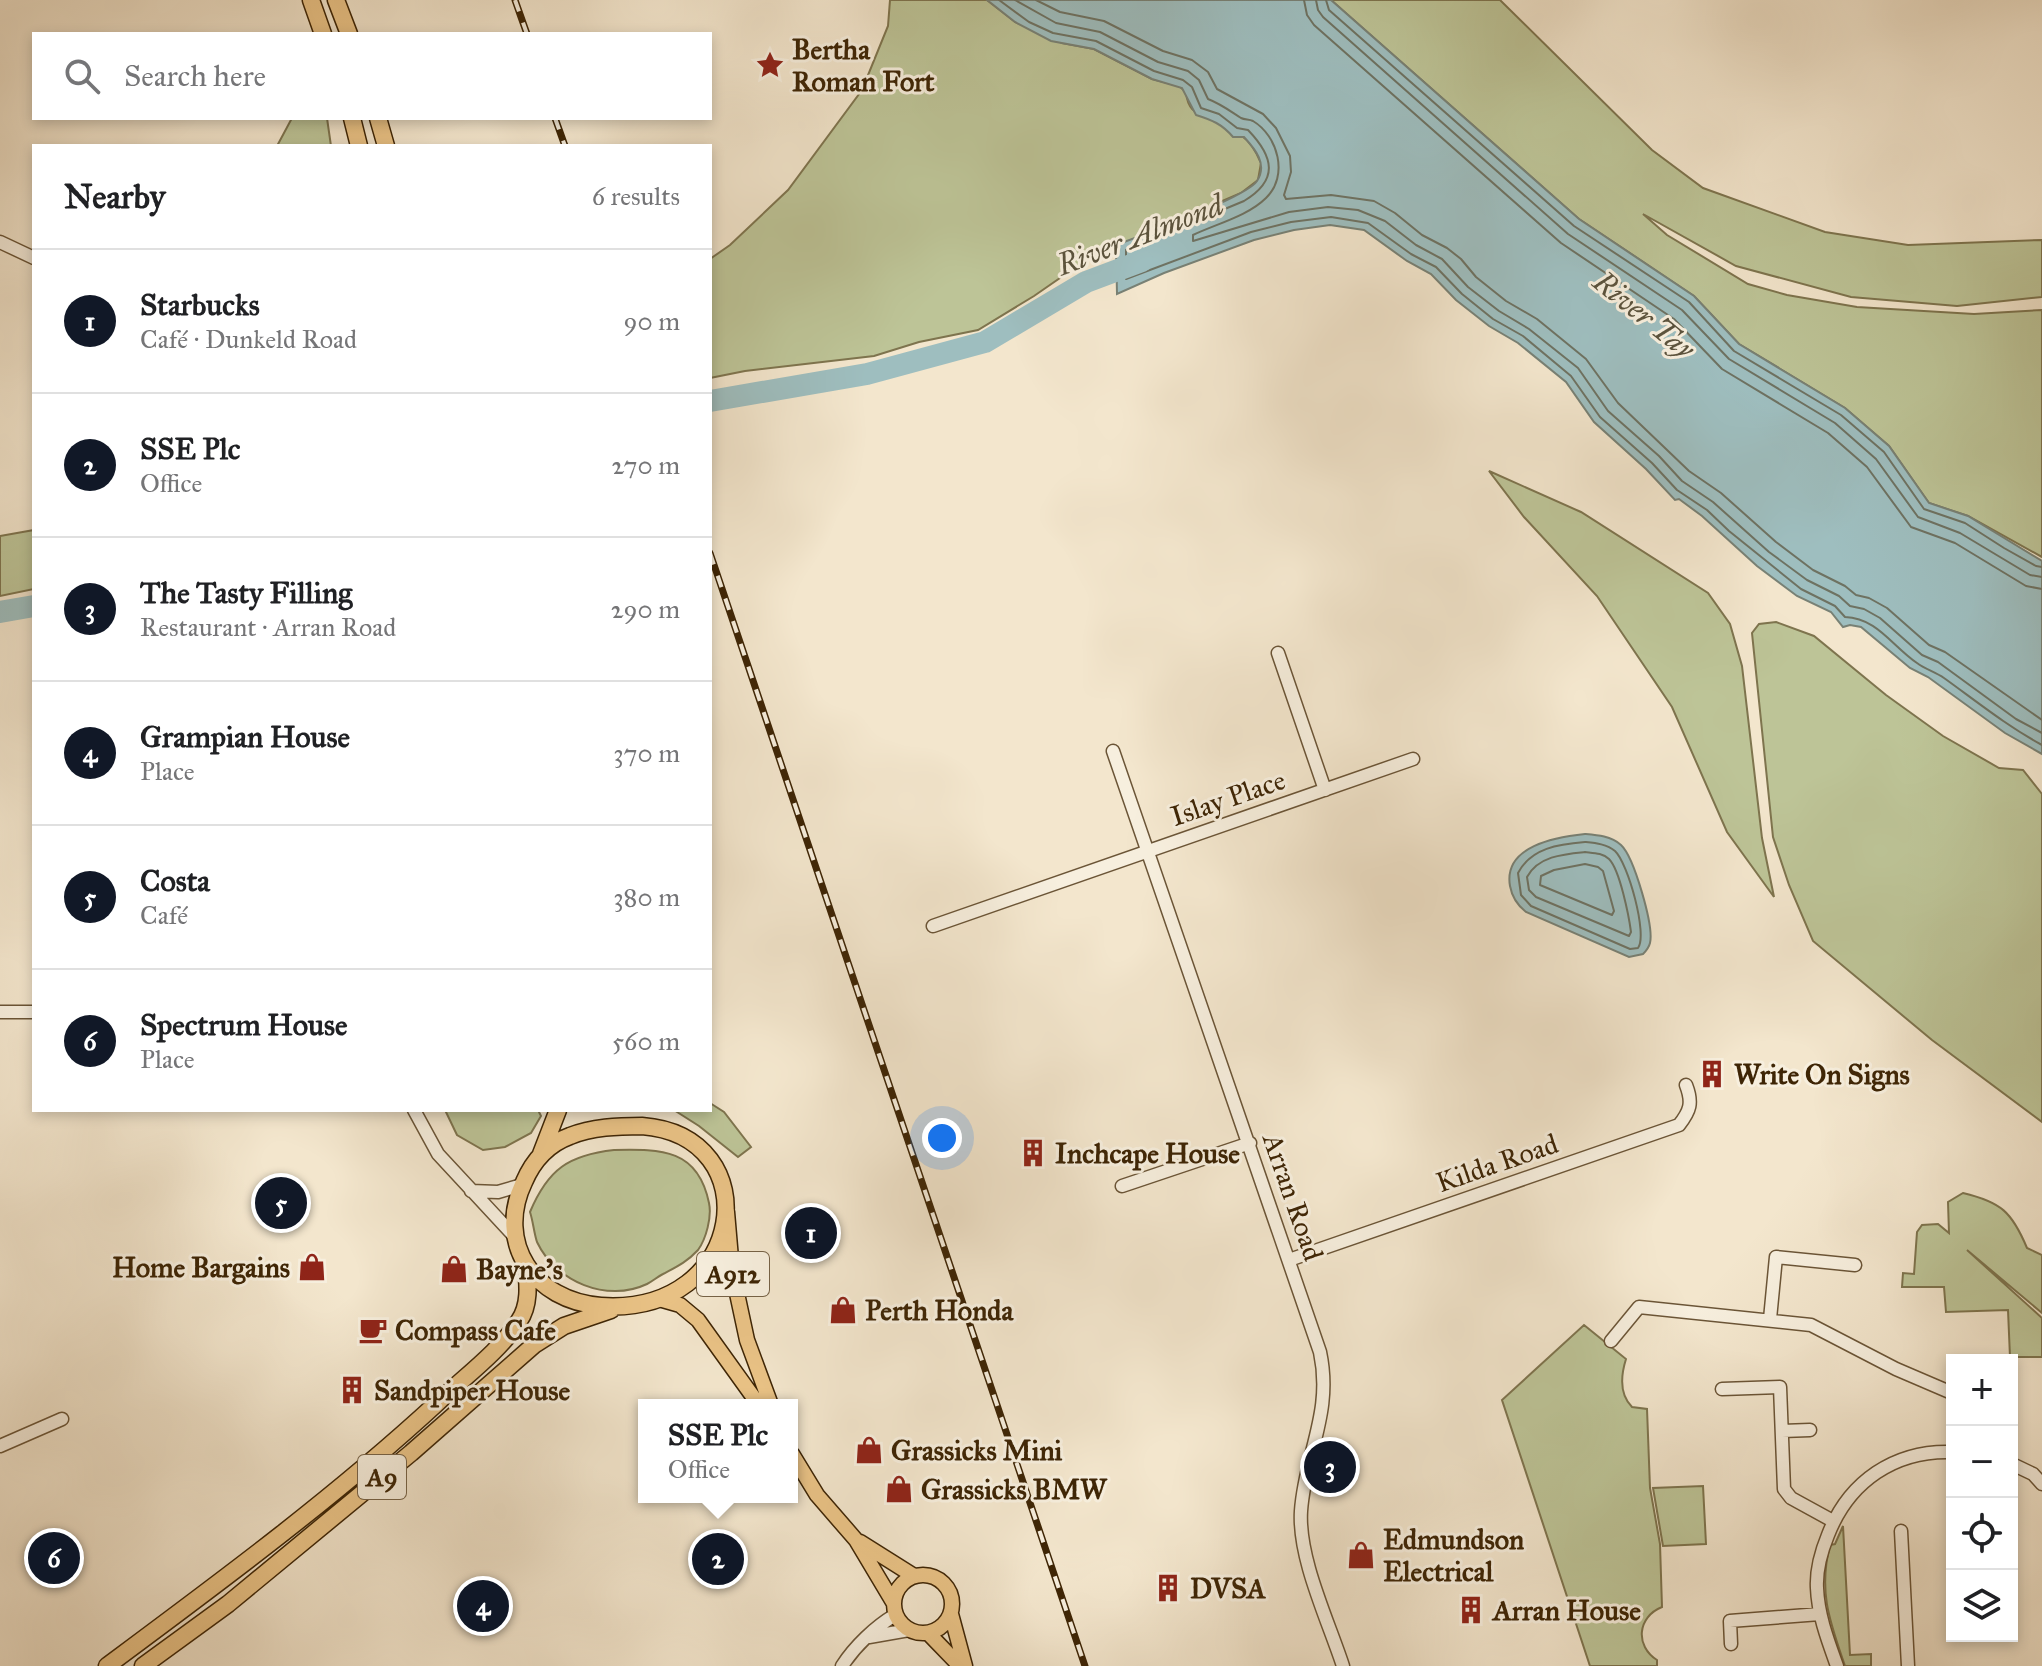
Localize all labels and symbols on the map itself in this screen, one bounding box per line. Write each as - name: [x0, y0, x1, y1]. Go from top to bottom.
- place label: Bertha Roman Fort: [792, 32, 935, 99]
- place icon: Bertha Roman Fort: [755, 50, 785, 80]
- water label: River Almond: [1051, 186, 1230, 284]
- water label: River Tay: [1586, 263, 1703, 368]
- street label: Islay Place: [1166, 762, 1290, 834]
- place label: Write On Signs: [1734, 1057, 1910, 1092]
- building icon: Write On Signs: [1697, 1059, 1727, 1089]
- your location: [922, 1118, 962, 1158]
- street label: Kilda Road: [1431, 1126, 1563, 1200]
- street label: Arran Road: [1255, 1128, 1331, 1265]
- place label: Inchcape House: [1055, 1136, 1240, 1171]
- building icon: Inchcape House: [1018, 1138, 1048, 1168]
- pin: 5: [255, 1173, 307, 1233]
- pin: 1: [785, 1203, 837, 1263]
- place label: Home Bargains: [112, 1250, 290, 1285]
- shop icon: Home Bargains: [297, 1252, 327, 1282]
- place label: Bayne's: [476, 1252, 563, 1287]
- road number: A912: [697, 1252, 769, 1296]
- shop icon: Bayne's: [439, 1254, 469, 1284]
- place label: Perth Honda: [865, 1293, 1014, 1328]
- shop icon: Perth Honda: [828, 1295, 858, 1325]
- place label: Compass Cafe: [395, 1313, 556, 1348]
- cafe icon: Compass Cafe: [358, 1315, 388, 1345]
- place label: Sandpiper House: [374, 1373, 570, 1408]
- building icon: Sandpiper House: [337, 1375, 367, 1405]
- place label: Grassicks Mini: [891, 1433, 1063, 1468]
- shop icon: Grassicks Mini: [854, 1435, 884, 1465]
- pin: 3: [1304, 1437, 1356, 1497]
- road number: A9: [358, 1455, 406, 1499]
- place label: Grassicks BMW: [921, 1472, 1108, 1507]
- shop icon: Grassicks BMW: [884, 1474, 914, 1504]
- place label: Edmundson Electrical: [1383, 1522, 1524, 1589]
- pin: 6: [28, 1528, 80, 1588]
- pin: 2: [692, 1529, 744, 1589]
- shop icon: Edmundson Electrical: [1346, 1540, 1376, 1570]
- place label: DVSA: [1190, 1571, 1267, 1606]
- building icon: DVSA: [1153, 1573, 1183, 1603]
- pin: 4: [457, 1576, 509, 1636]
- place label: Arran House: [1491, 1593, 1641, 1628]
- building icon: Arran House: [1456, 1595, 1486, 1625]

